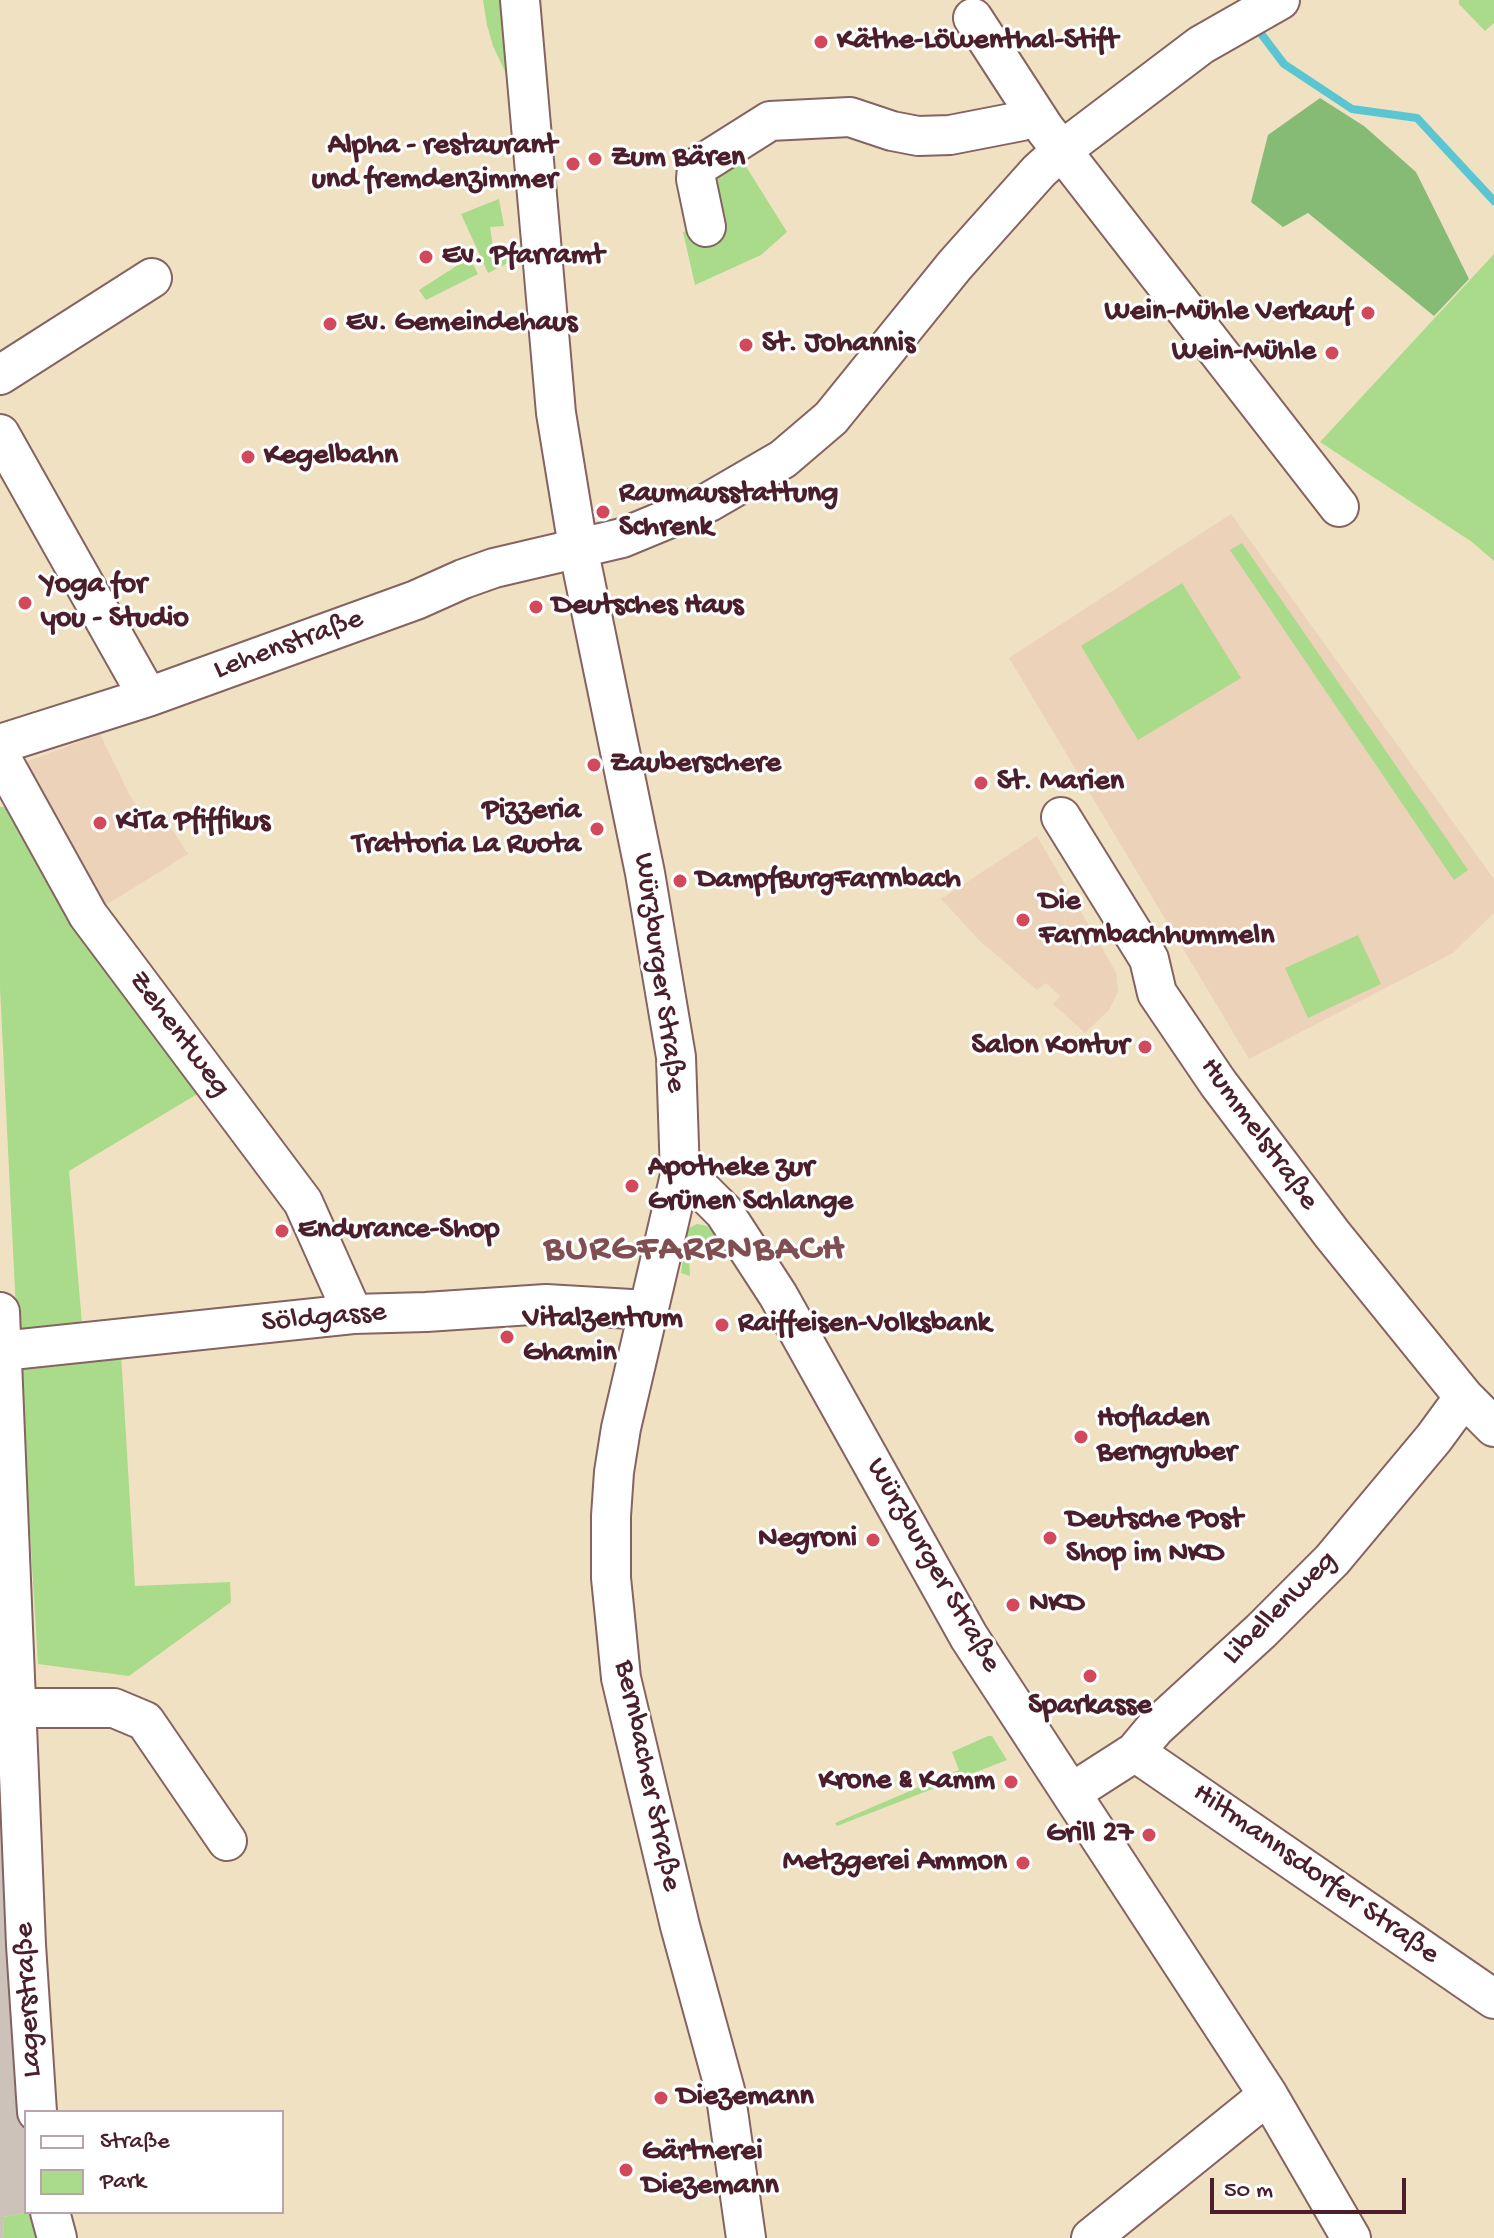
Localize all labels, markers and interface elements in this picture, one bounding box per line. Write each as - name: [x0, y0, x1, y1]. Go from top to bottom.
- place label: Käthe-Löwenthal-Stift: [837, 24, 1118, 60]
- marker: Käthe-Löwenthal-Stift: [812, 33, 830, 51]
- place label: Alpha - restaurant und fremdenzimmer: [312, 129, 557, 200]
- place label: Zum Bären: [611, 141, 745, 177]
- marker: Zum Bären: [586, 150, 604, 168]
- marker: Alpha - restaurant und fremdenzimmer: [564, 155, 582, 173]
- place label: Ev. Pfarramt: [442, 239, 604, 275]
- marker: Ev. Pfarramt: [417, 248, 435, 266]
- place label: Wein-Mühle Verkauf: [1105, 295, 1352, 331]
- marker: Wein-Mühle Verkauf: [1359, 304, 1377, 322]
- place label: Ev. Gemeindehaus: [346, 306, 577, 342]
- marker: Ev. Gemeindehaus: [321, 315, 339, 333]
- place label: St. Johannis: [762, 327, 915, 363]
- place label: Wein-Mühle: [1172, 335, 1316, 371]
- marker: St. Johannis: [737, 336, 755, 354]
- marker: Wein-Mühle: [1323, 344, 1341, 362]
- place label: Kegelbahn: [264, 439, 398, 475]
- marker: Kegelbahn: [239, 448, 257, 466]
- place label: Raumausstattung Schrenk: [619, 477, 838, 548]
- marker: Raumausstattung Schrenk: [594, 503, 612, 521]
- place label: Yoga for you - Studio: [41, 568, 189, 638]
- place label: Deutsches Haus: [552, 589, 743, 625]
- marker: Yoga for you - Studio: [16, 594, 34, 612]
- marker: Deutsches Haus: [527, 598, 545, 616]
- street label: Lehenstraße: [209, 602, 369, 690]
- place label: Zauberschere: [610, 747, 781, 783]
- marker: Zauberschere: [585, 756, 603, 774]
- place label: St. Marien: [997, 765, 1124, 801]
- marker: St. Marien: [972, 774, 990, 792]
- place label: Pizzeria Trattoria La Ruota: [352, 794, 581, 864]
- place label: KiTa Pfiffikus: [116, 805, 270, 841]
- marker: KiTa Pfiffikus: [91, 814, 109, 832]
- marker: Pizzeria Trattoria La Ruota: [588, 820, 606, 838]
- street label: Würzburger Straße: [623, 851, 693, 1095]
- place label: DampfBurgFarrnbach: [696, 863, 961, 899]
- marker: DampfBurgFarrnbach: [671, 872, 689, 890]
- place label: Die Farrnbachhummeln: [1039, 885, 1274, 956]
- marker: Die Farrnbachhummeln: [1014, 911, 1032, 929]
- street label: Zehentweg: [119, 965, 237, 1105]
- place label: Salon Kontur: [972, 1029, 1129, 1065]
- marker: Salon Kontur: [1136, 1038, 1154, 1056]
- street label: Hummelstraße: [1190, 1052, 1326, 1218]
- place label: Apotheke zur Grünen Schlange: [648, 1151, 853, 1222]
- marker: Apotheke zur Grünen Schlange: [623, 1177, 641, 1195]
- place label: Endurance-Shop: [298, 1213, 500, 1249]
- marker: Endurance-Shop: [273, 1222, 291, 1240]
- district label: BURGFARRNBACH: [544, 1228, 846, 1274]
- street label: Söldgasse: [260, 1296, 388, 1342]
- place label: Vitalzentrum Ghamin: [523, 1302, 683, 1372]
- place label: Raiffeisen-Volksbank: [738, 1307, 991, 1343]
- marker: Raiffeisen-Volksbank: [713, 1316, 731, 1334]
- marker: Vitalzentrum Ghamin: [498, 1328, 516, 1346]
- place label: Hofladen Berngruber: [1097, 1402, 1236, 1472]
- marker: Hofladen Berngruber: [1072, 1428, 1090, 1446]
- street label: Würzburger Straße: [856, 1452, 1008, 1680]
- place label: Deutsche Post Shop im NKD: [1066, 1503, 1243, 1574]
- place label: Negroni: [758, 1522, 857, 1558]
- marker: Deutsche Post Shop im NKD: [1041, 1529, 1059, 1547]
- marker: Negroni: [864, 1531, 882, 1549]
- street label: Libellenweg: [1216, 1544, 1346, 1674]
- place label: NKD: [1029, 1587, 1085, 1623]
- marker: NKD: [1004, 1596, 1022, 1614]
- street label: Bernbacher Straße: [604, 1657, 688, 1895]
- marker: Sparkasse: [1081, 1667, 1099, 1685]
- place label: Sparkasse: [1028, 1689, 1152, 1725]
- place label: Krone & Kamm: [819, 1764, 995, 1800]
- marker: Krone & Kamm: [1002, 1773, 1020, 1791]
- street label: Hiltmannsdorfer Straße: [1185, 1776, 1445, 1974]
- place label: Grill 27: [1046, 1817, 1133, 1853]
- marker: Grill 27: [1140, 1826, 1158, 1844]
- place label: Metzgerei Ammon: [783, 1845, 1007, 1881]
- marker: Metzgerei Ammon: [1014, 1854, 1032, 1872]
- street label: Lagerstraße: [8, 1922, 52, 2078]
- place label: Diezemann: [677, 2080, 814, 2116]
- marker: Diezemann: [652, 2089, 670, 2107]
- legend: [24, 2110, 284, 2214]
- text: Straße: [100, 2128, 170, 2157]
- place label: Gärtnerei Diezemann: [642, 2135, 779, 2206]
- marker: Gärtnerei Diezemann: [617, 2161, 635, 2179]
- scale bar: [1214, 2162, 1410, 2212]
- text: Park: [100, 2168, 146, 2197]
- text: 50 m: [1224, 2177, 1273, 2206]

